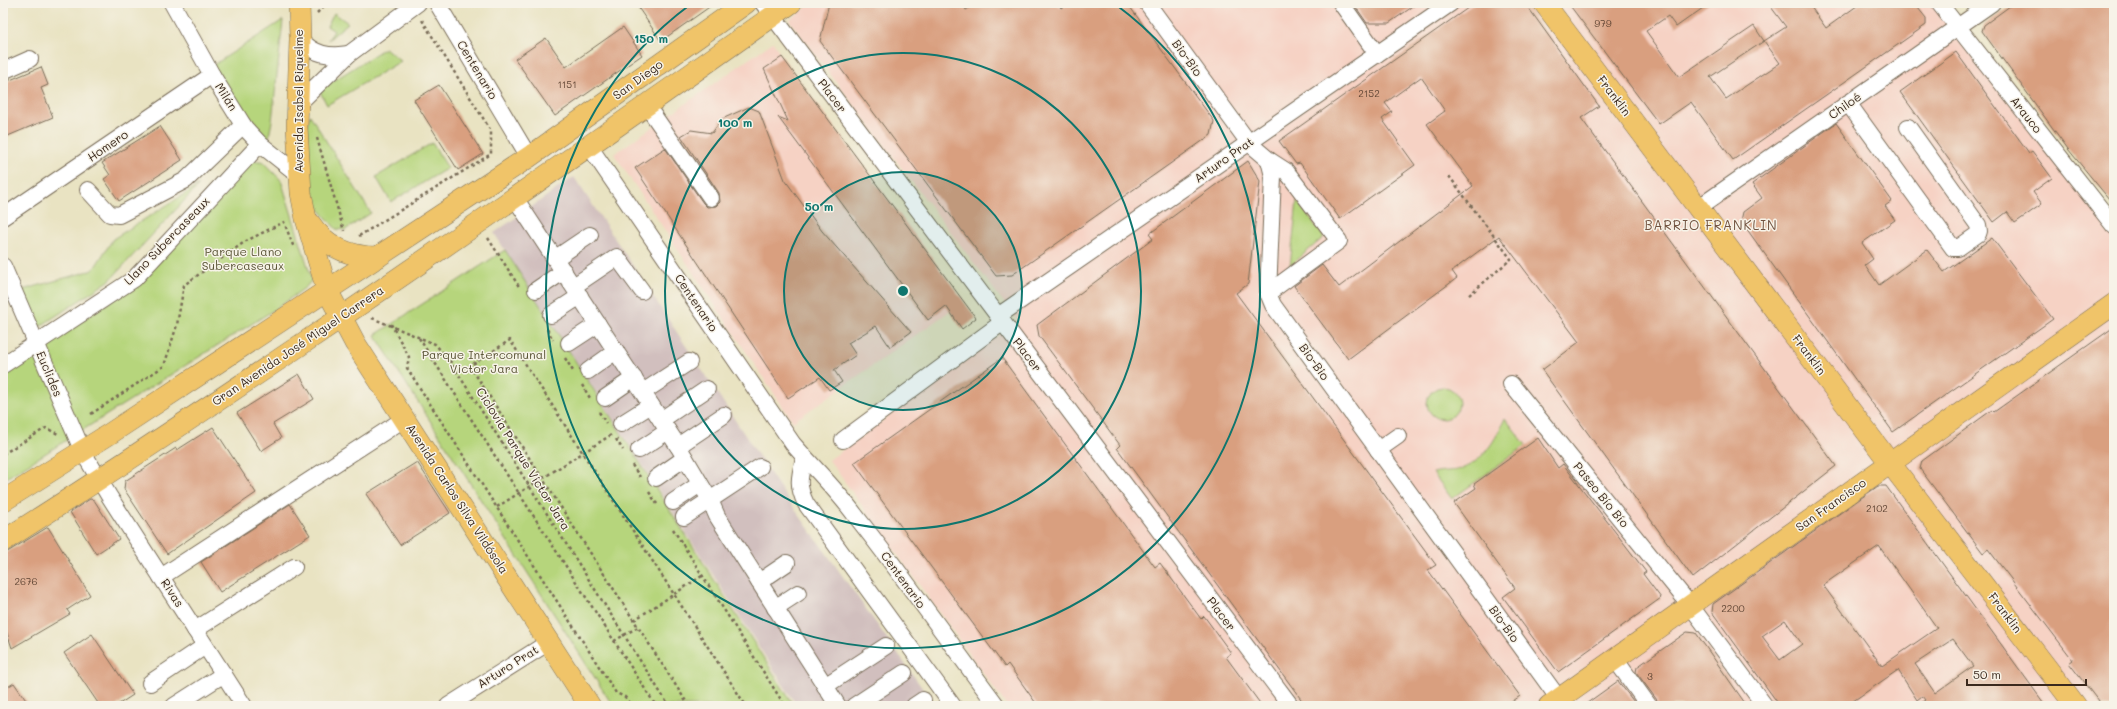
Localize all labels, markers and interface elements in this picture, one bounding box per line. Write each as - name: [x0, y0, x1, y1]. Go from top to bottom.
- house number: 979: [1594, 16, 1612, 30]
- street label: Avenida Isabel Riquelme: [290, 29, 306, 173]
- text: 150 m: [634, 30, 668, 46]
- street label: Bio-Bio: [1169, 36, 1206, 79]
- street label: Centenario: [454, 37, 502, 102]
- street label: San Diego: [609, 56, 666, 103]
- street label: Franklin: [1594, 72, 1635, 119]
- street label: Placer: [815, 75, 851, 116]
- house number: 1151: [557, 77, 577, 91]
- street label: Milán: [212, 79, 242, 114]
- house number: 2152: [1358, 86, 1380, 100]
- street label: Chiloé: [1825, 88, 1864, 122]
- street label: Arauco: [2007, 93, 2046, 136]
- text: 100 m: [718, 114, 752, 130]
- street label: Homero: [84, 126, 131, 165]
- street label: Arturo Prat: [1190, 133, 1256, 186]
- street label: Llano Subercaseaux: [120, 193, 213, 288]
- text: 50 m: [805, 198, 833, 214]
- district label: BARRIO FRANKLIN: [1644, 216, 1778, 233]
- park label: Parque Llano Subercaseaux: [202, 243, 284, 273]
- street label: Centenario: [672, 270, 722, 334]
- street label: Gran Avenida José Miguel Carrera: [208, 282, 386, 409]
- centre of rings: [896, 284, 910, 298]
- street label: Franklin: [1789, 331, 1830, 378]
- street label: Placer: [1010, 334, 1046, 375]
- street label: Bio-Bio: [1296, 340, 1333, 383]
- park label: Parque Intercomunal Victor Jara: [422, 346, 546, 376]
- street label: Euclides: [33, 348, 67, 399]
- street label: Ciclovía Parque Víctor Jara: [473, 384, 575, 533]
- street label: Avenida Carlos Silva Vildósola: [403, 420, 512, 576]
- street label: Paseo Bío Bío: [1571, 458, 1633, 530]
- street label: San Francisco: [1792, 474, 1869, 534]
- house number: 2102: [1866, 501, 1888, 515]
- street label: Centenario: [878, 548, 930, 611]
- house number: 2676: [14, 574, 38, 588]
- street label: Rivas: [158, 575, 188, 610]
- street label: Franklin: [1985, 589, 2026, 636]
- street label: Placer: [1204, 593, 1240, 634]
- house number: 2200: [1721, 601, 1745, 615]
- street label: Bio-Bio: [1486, 602, 1523, 645]
- street label: Arturo Prat: [474, 641, 541, 691]
- scale bar: [1967, 661, 2086, 687]
- text: 50 m: [1973, 666, 2001, 682]
- house number: 3: [1647, 669, 1653, 683]

